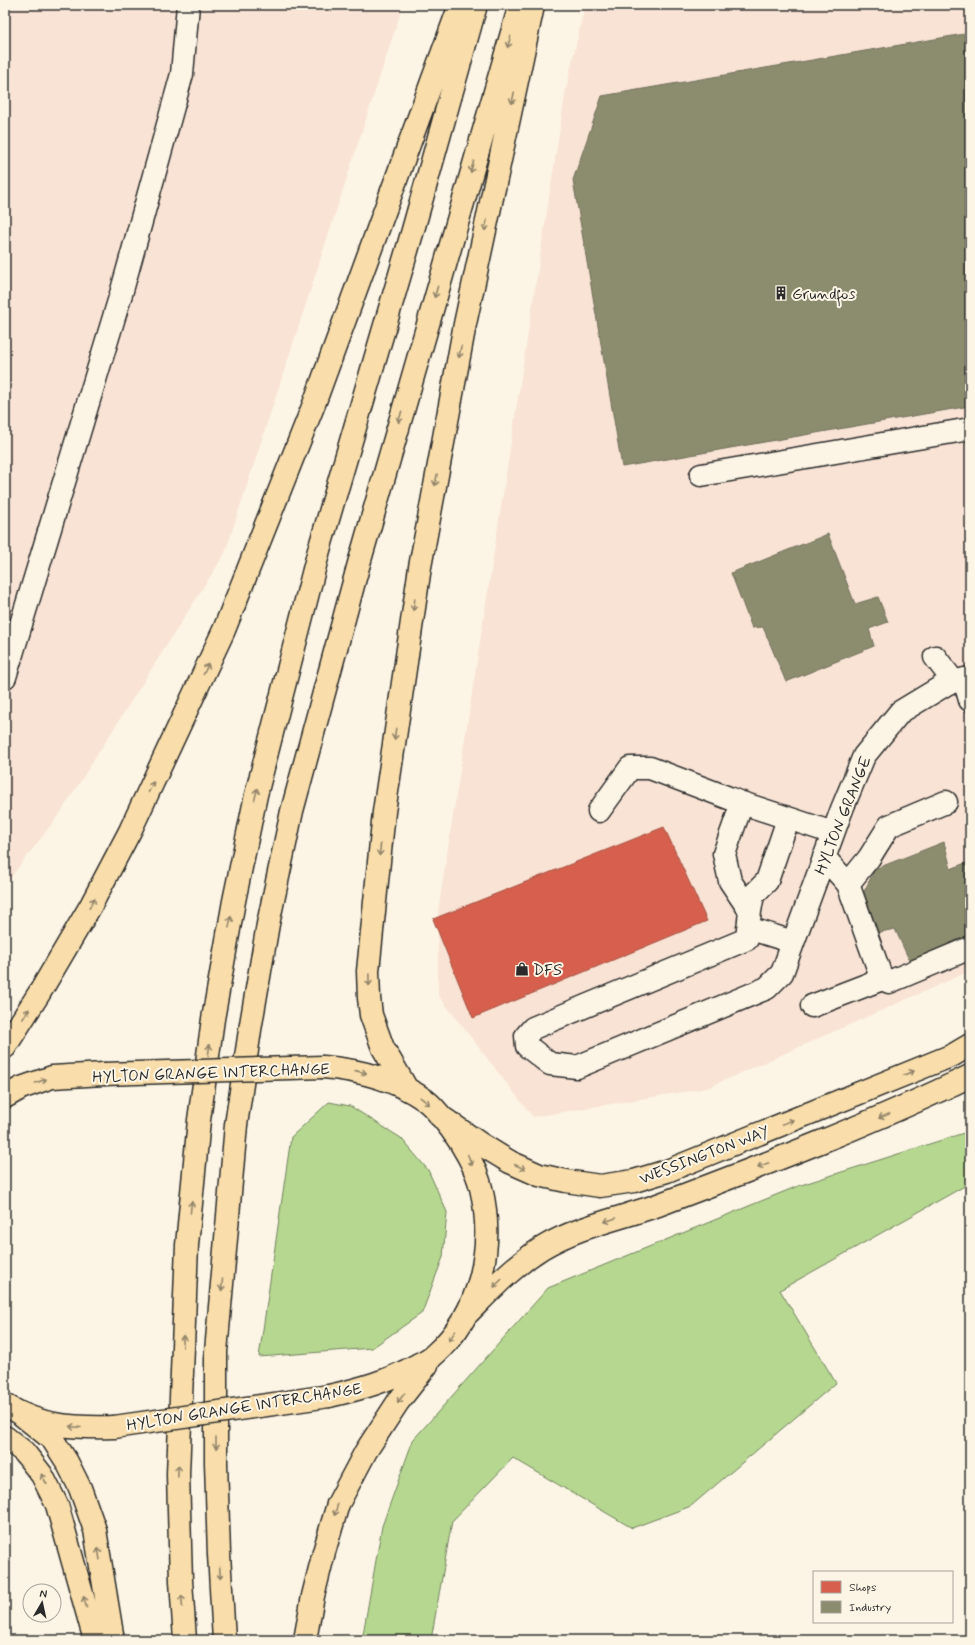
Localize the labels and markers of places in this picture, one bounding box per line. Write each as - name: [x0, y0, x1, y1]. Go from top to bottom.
- place label: Grundfos: [792, 284, 856, 307]
- building icon: Grundfos: [773, 285, 789, 301]
- place label: DFS: [533, 960, 562, 981]
- shop icon: DFS: [514, 961, 530, 977]

